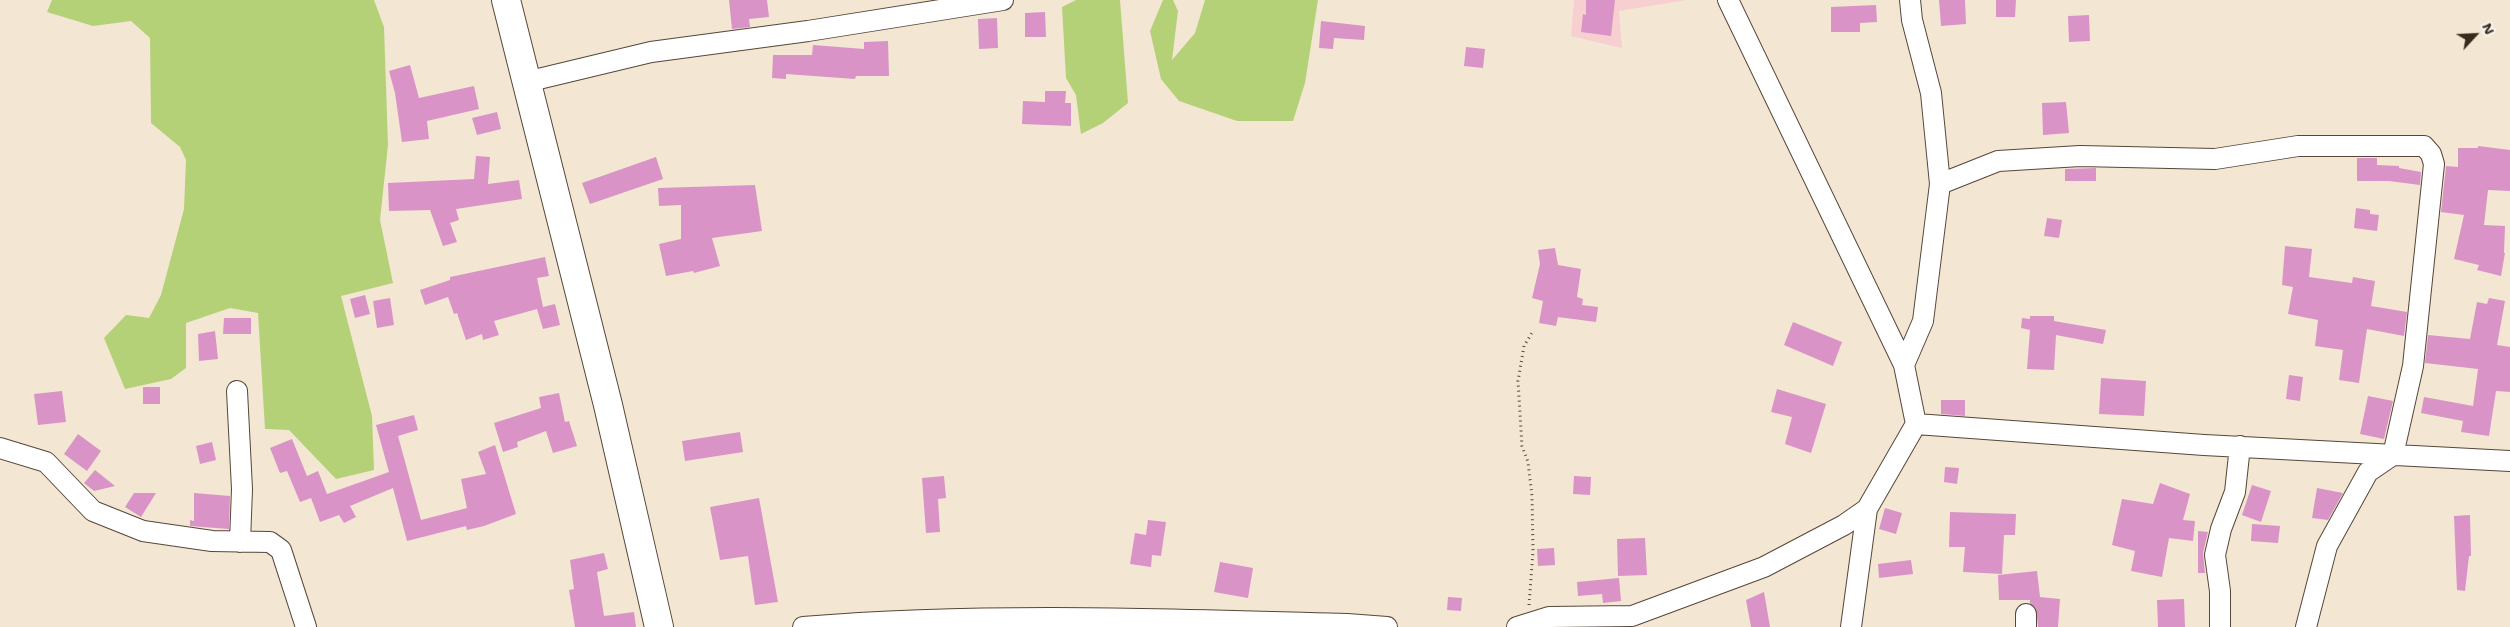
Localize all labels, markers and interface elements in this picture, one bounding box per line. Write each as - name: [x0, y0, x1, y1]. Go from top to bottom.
- north arrow: [2450, 10, 2500, 60]
- text: N: [2478, 20, 2499, 37]

